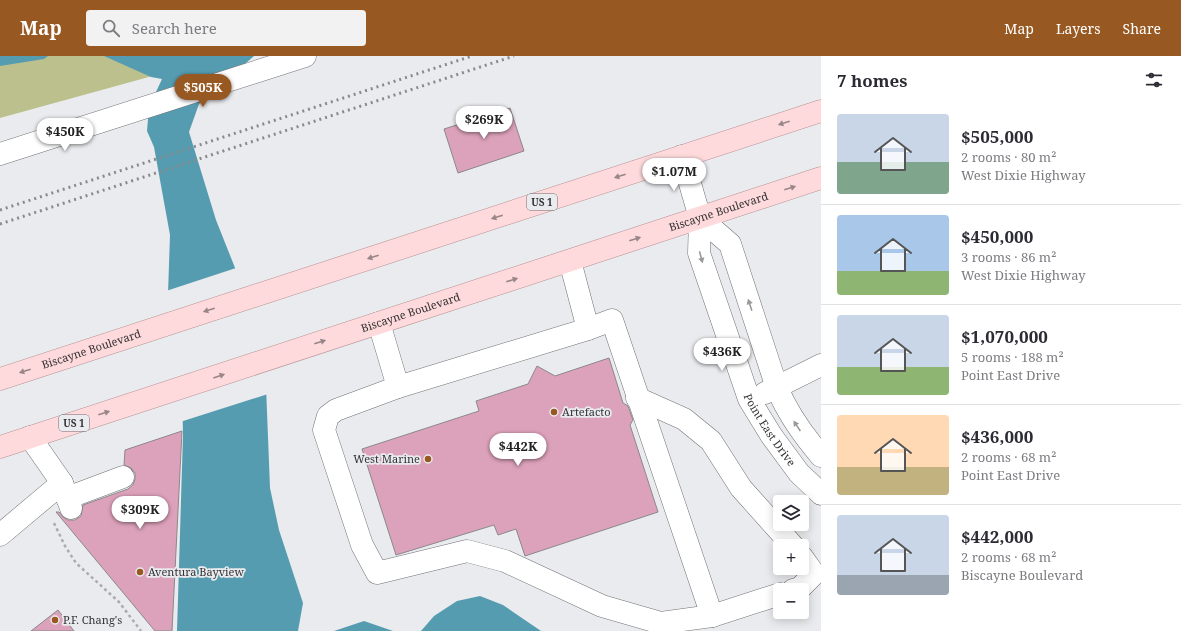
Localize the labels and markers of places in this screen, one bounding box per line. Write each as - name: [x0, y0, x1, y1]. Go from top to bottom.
- pin: $505K: [175, 74, 231, 108]
- pin: $269K: [456, 106, 512, 140]
- pin: $450K: [37, 118, 93, 152]
- pin: $1.07M: [641, 158, 707, 192]
- pin: $436K: [694, 338, 750, 372]
- place label: Artefacto: [562, 404, 611, 419]
- marker: Artefacto: [549, 407, 559, 417]
- pin: $442K: [490, 433, 546, 467]
- place label: West Marine: [353, 451, 420, 466]
- marker: West Marine: [423, 454, 433, 464]
- pin: $309K: [112, 496, 168, 530]
- place label: Aventura Bayview: [148, 564, 244, 579]
- marker: Aventura Bayview: [135, 567, 145, 577]
- place label: P.F. Chang's: [63, 612, 122, 627]
- marker: P.F. Chang's: [50, 615, 60, 625]

